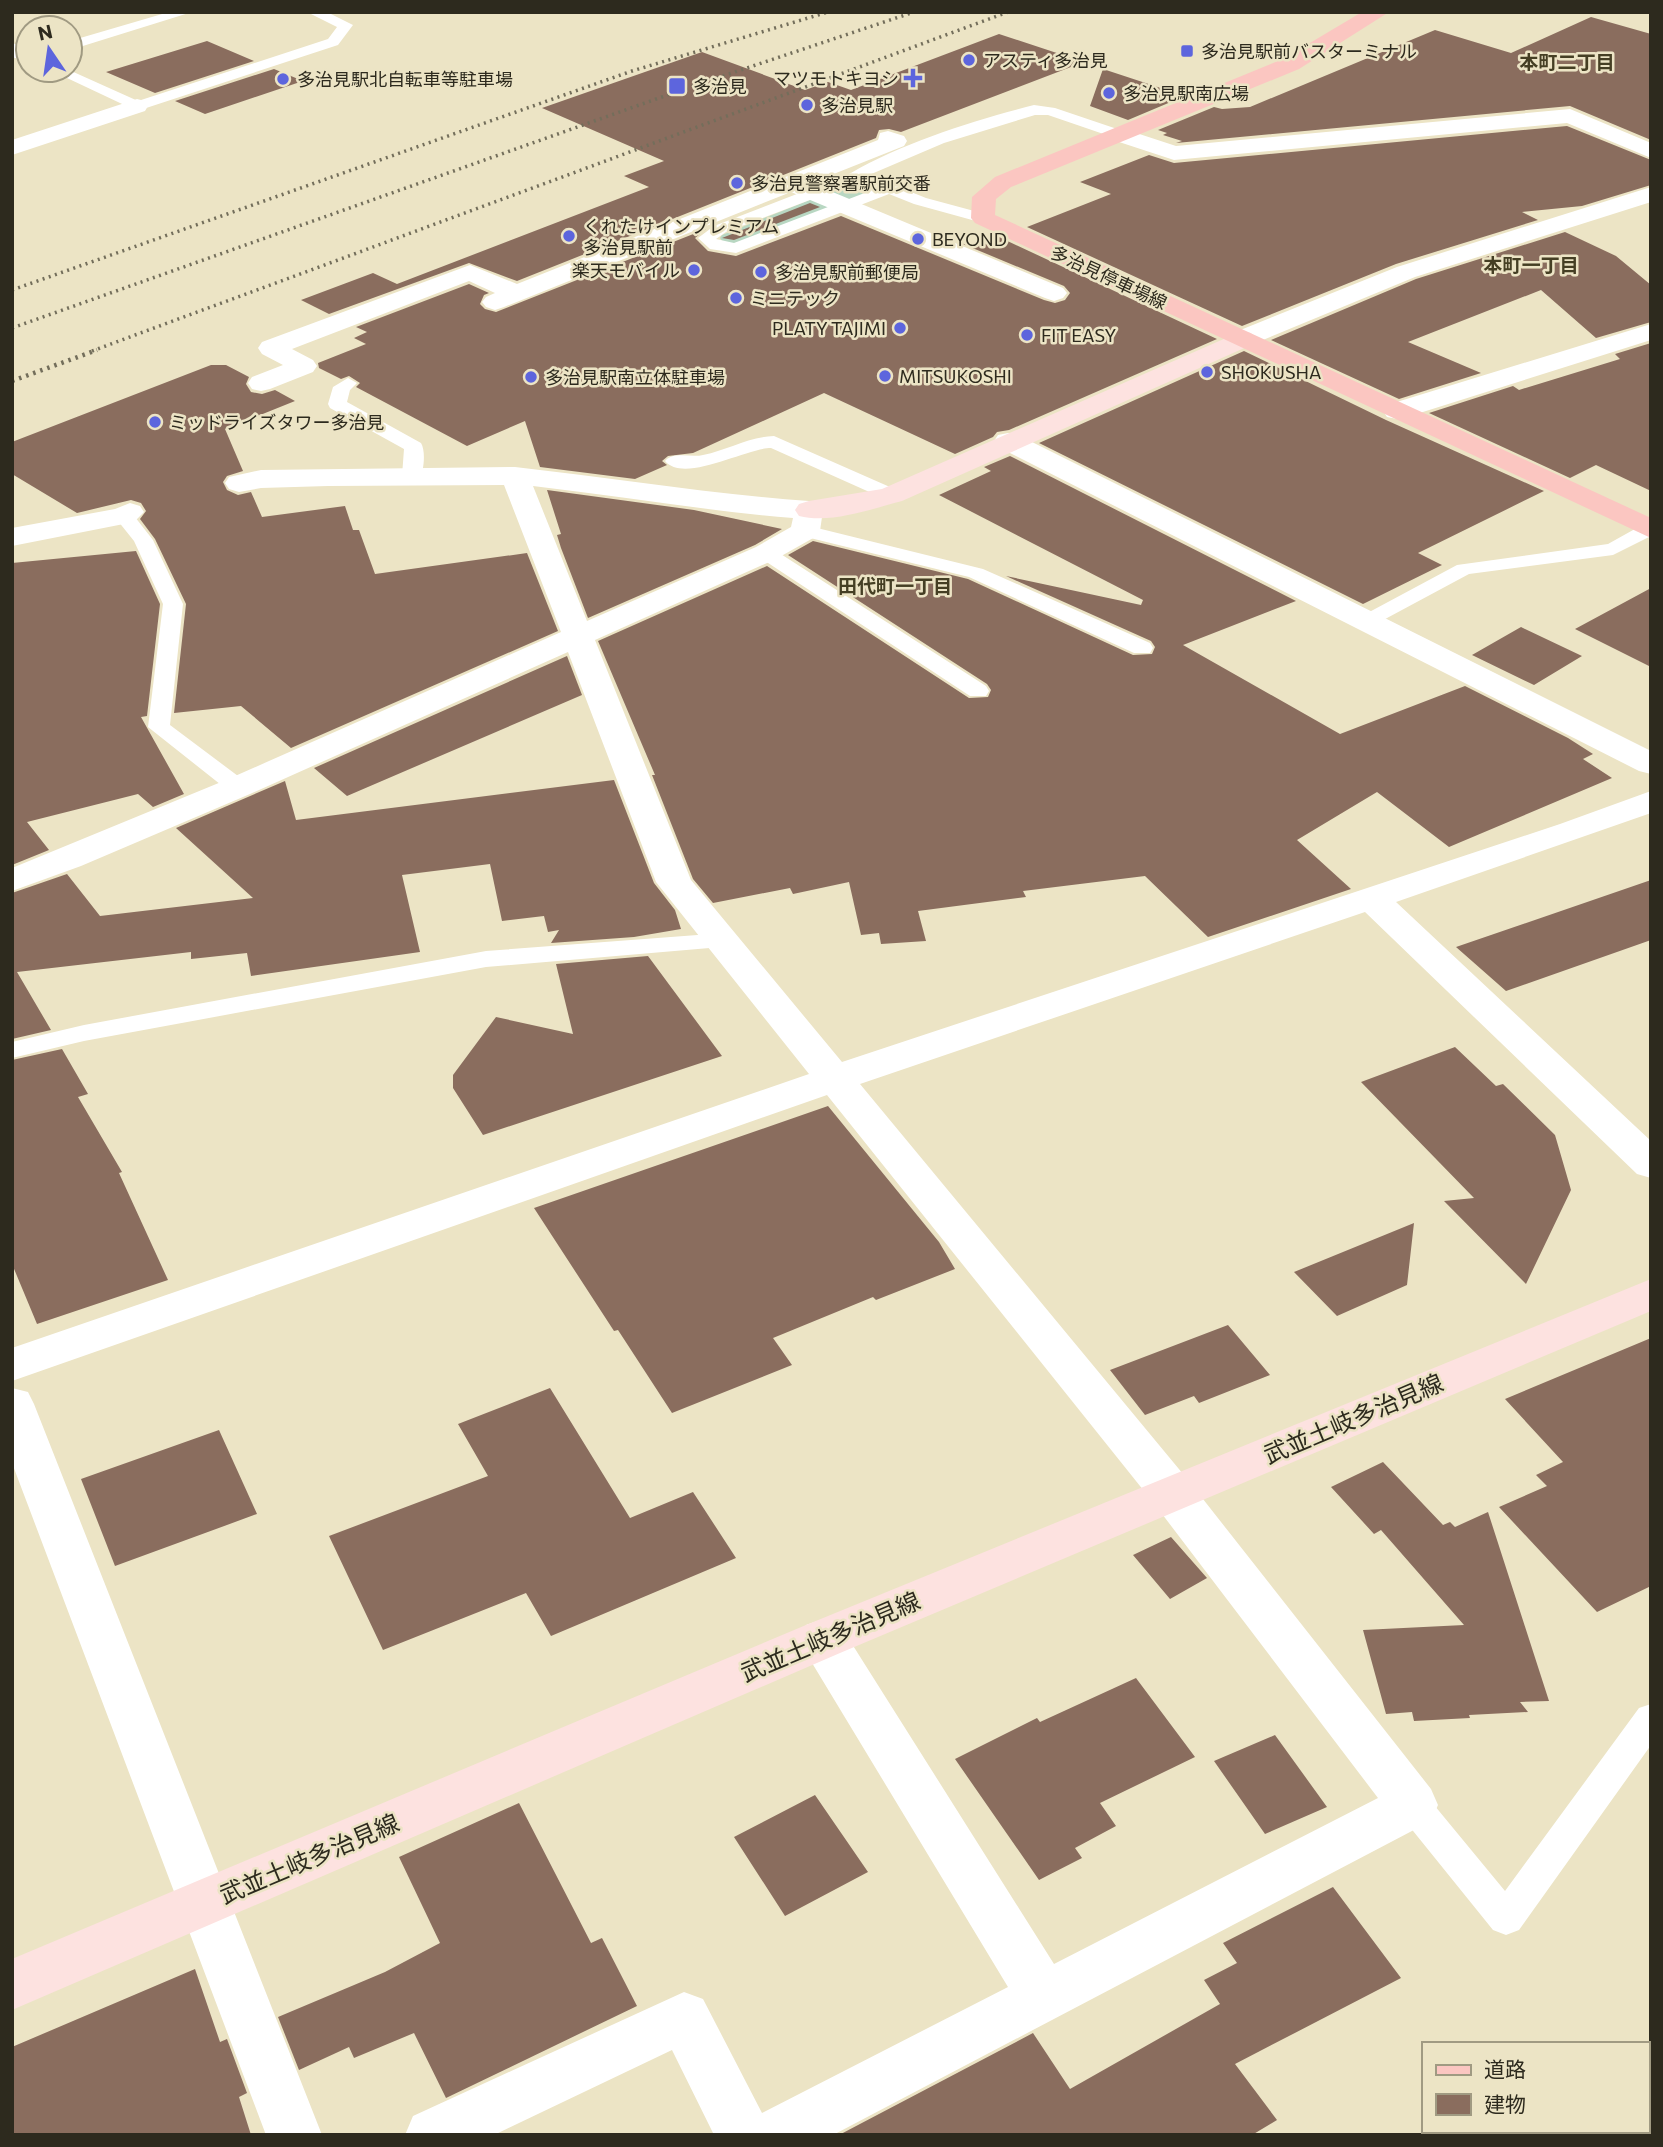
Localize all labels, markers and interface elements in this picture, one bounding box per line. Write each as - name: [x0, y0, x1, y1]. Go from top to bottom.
- north arrow: [14, 14, 84, 84]
- text: N: [36, 19, 55, 45]
- place label: 多治見駅前バスターミナル: [1201, 40, 1417, 62]
- marker: 多治見駅前バスターミナル: [1179, 43, 1195, 59]
- place label: アスティ多治見: [983, 49, 1108, 71]
- district label: 本町二丁目: [1519, 50, 1615, 73]
- marker: アスティ多治見: [961, 52, 977, 68]
- place label: マツモトキヨシ: [773, 67, 899, 89]
- place label: 多治見駅北自転車等駐車場: [297, 68, 513, 90]
- marker: マツモトキヨシ: [905, 70, 921, 86]
- marker: 多治見駅北自転車等駐車場: [275, 71, 291, 87]
- place label: 多治見: [693, 75, 747, 97]
- marker: 多治見: [667, 76, 687, 96]
- place label: 多治見駅南広場: [1123, 82, 1249, 104]
- marker: 多治見駅南広場: [1101, 85, 1117, 101]
- place label: 多治見駅: [821, 94, 893, 116]
- marker: 多治見駅: [799, 97, 815, 113]
- place label: 多治見警察署駅前交番: [751, 172, 931, 194]
- marker: 多治見警察署駅前交番: [729, 175, 745, 191]
- place label: くれたけインプレミアム 多治見駅前: [583, 215, 779, 258]
- marker: くれたけインプレミアム 多治見駅前: [561, 228, 577, 244]
- place label: BEYOND: [932, 228, 1007, 250]
- marker: BEYOND: [910, 231, 926, 247]
- street label: 多治見停車場線: [1047, 240, 1171, 314]
- district label: 本町一丁目: [1483, 253, 1579, 276]
- place label: 楽天モバイル: [572, 259, 680, 281]
- place label: 多治見駅前郵便局: [775, 261, 919, 283]
- marker: 楽天モバイル: [686, 262, 702, 278]
- marker: 多治見駅前郵便局: [753, 264, 769, 280]
- place label: ミニテック: [750, 287, 840, 309]
- marker: ミニテック: [728, 290, 744, 306]
- place label: PLATY TAJIMI: [772, 317, 886, 339]
- marker: PLATY TAJIMI: [892, 320, 908, 336]
- place label: FIT EASY: [1041, 324, 1117, 346]
- marker: FIT EASY: [1019, 327, 1035, 343]
- place label: SHOKUSHA: [1221, 361, 1321, 383]
- marker: SHOKUSHA: [1199, 364, 1215, 380]
- place label: MITSUKOSHI: [899, 365, 1012, 387]
- place label: 多治見駅南立体駐車場: [545, 366, 725, 388]
- marker: MITSUKOSHI: [877, 368, 893, 384]
- marker: 多治見駅南立体駐車場: [523, 369, 539, 385]
- place label: ミッドライズタワー多治見: [169, 411, 384, 433]
- marker: ミッドライズタワー多治見: [147, 414, 163, 430]
- district label: 田代町一丁目: [838, 574, 952, 597]
- street label: 武並土岐多治見線: [1259, 1367, 1447, 1469]
- street label: 武並土岐多治見線: [736, 1585, 924, 1687]
- street label: 武並土岐多治見線: [215, 1807, 403, 1909]
- legend: [1422, 2042, 1649, 2133]
- text: 道路: [1484, 2056, 1526, 2081]
- text: 建物: [1484, 2091, 1526, 2116]

